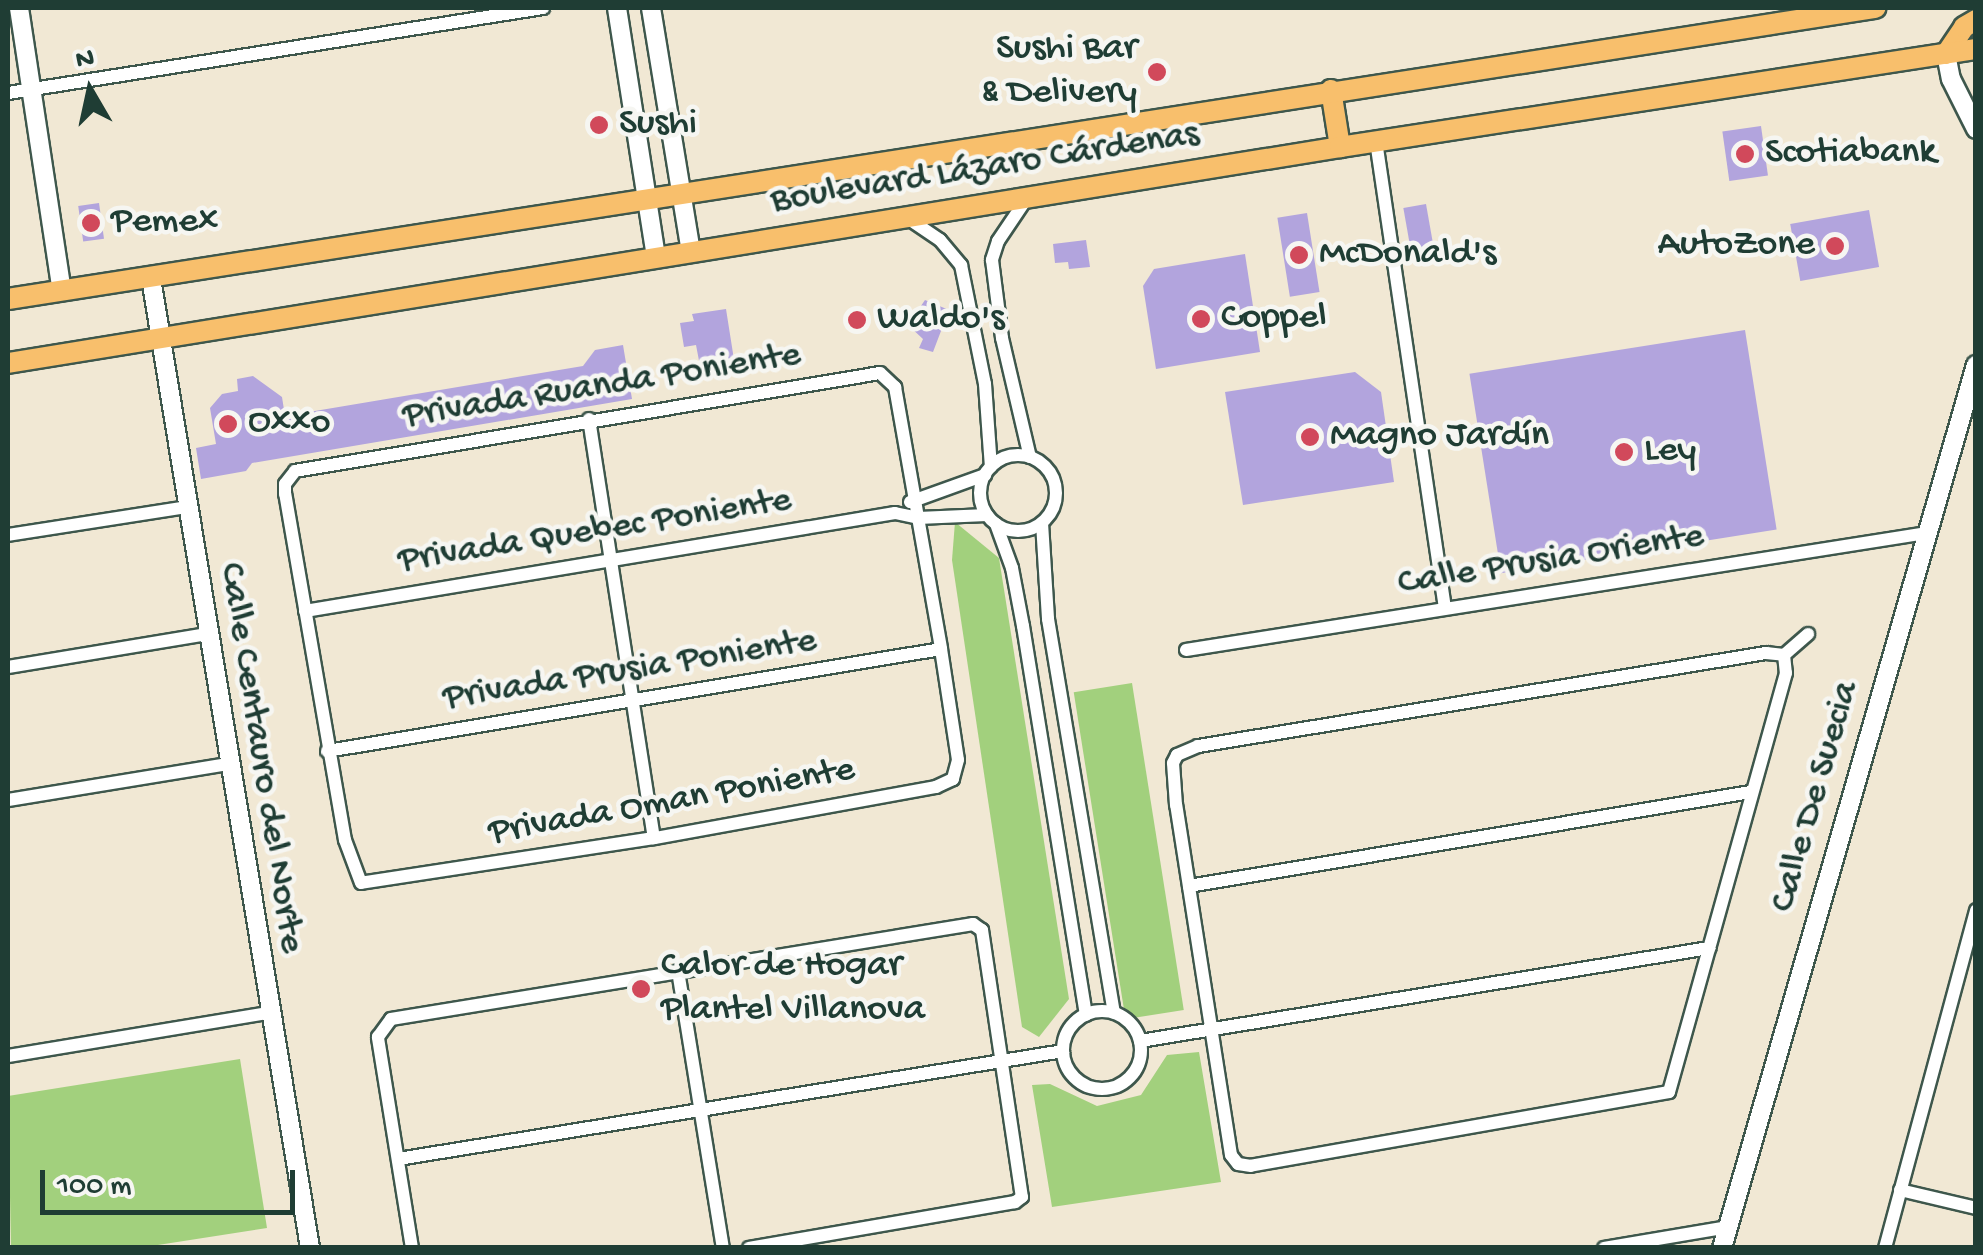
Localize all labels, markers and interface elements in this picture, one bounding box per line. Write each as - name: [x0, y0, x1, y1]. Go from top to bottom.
- place label: Sushi Bar & Delivery: [981, 27, 1137, 116]
- north arrow: [40, 40, 140, 140]
- text: N: [74, 42, 97, 78]
- marker: Sushi Bar & Delivery: [1146, 61, 1168, 83]
- place label: Sushi: [619, 102, 697, 148]
- street label: Boulevard Lázaro Cárdenas: [768, 113, 1202, 225]
- marker: Sushi: [588, 114, 610, 136]
- place label: Scotiabank: [1765, 131, 1936, 177]
- marker: Scotiabank: [1734, 143, 1756, 165]
- place label: Pemex: [111, 200, 218, 246]
- marker: Pemex: [80, 212, 102, 234]
- place label: AutoZone: [1658, 223, 1815, 269]
- place label: McDonald's: [1319, 232, 1496, 278]
- marker: AutoZone: [1824, 235, 1846, 257]
- marker: McDonald's: [1288, 244, 1310, 266]
- place label: Coppel: [1221, 296, 1327, 342]
- place label: Waldo's: [877, 297, 1004, 343]
- marker: Coppel: [1190, 308, 1212, 330]
- marker: Waldo's: [846, 309, 868, 331]
- street label: Privada Ruanda Poniente: [400, 333, 804, 441]
- place label: Oxxo: [248, 401, 331, 447]
- marker: Oxxo: [217, 413, 239, 435]
- place label: Magno Jardín: [1330, 414, 1549, 460]
- marker: Magno Jardín: [1299, 426, 1321, 448]
- place label: Ley: [1644, 429, 1696, 475]
- marker: Ley: [1613, 441, 1635, 463]
- street label: Privada Quebec Poniente: [395, 478, 795, 586]
- street label: Calle Prusia Oriente: [1395, 514, 1707, 608]
- street label: Calle Centauro del Norte: [207, 560, 313, 956]
- street label: Privada Prusia Poniente: [440, 619, 820, 723]
- street label: Calle De Suecia: [1761, 676, 1871, 918]
- street label: Privada Oman Poniente: [486, 748, 858, 858]
- place label: Calor de Hogar Plantel Villanova: [661, 944, 925, 1034]
- marker: Calor de Hogar Plantel Villanova: [630, 978, 652, 1000]
- scale bar: [45, 1150, 300, 1212]
- text: 100 m: [57, 1170, 132, 1205]

